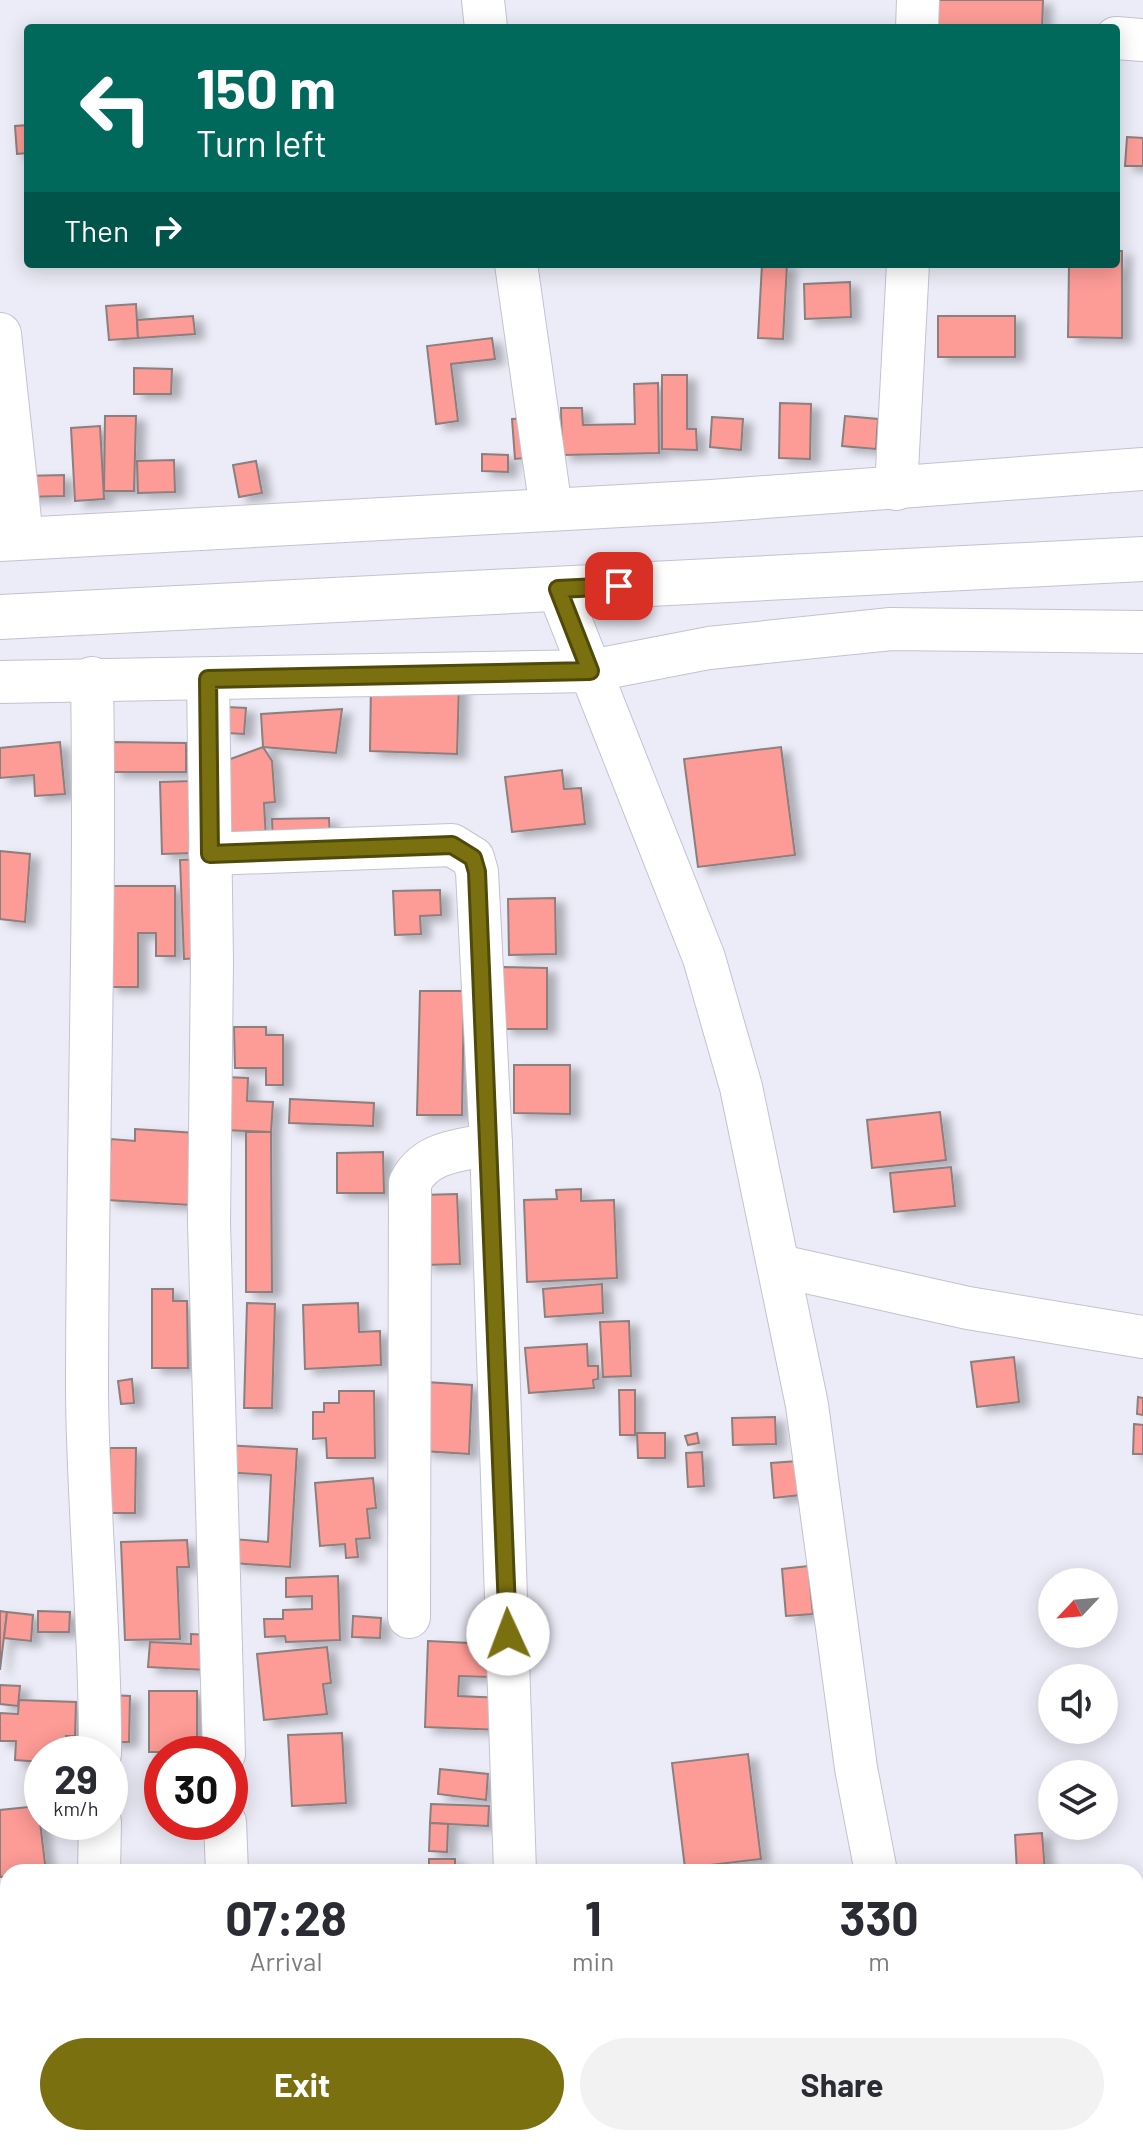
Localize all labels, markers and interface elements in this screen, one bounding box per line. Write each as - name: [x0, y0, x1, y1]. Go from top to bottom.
- text: 150 m: [196, 53, 336, 120]
- icon: left: [64, 56, 168, 160]
- text: Turn left: [196, 121, 327, 164]
- icon: right: [145, 208, 189, 252]
- text: Then: [64, 212, 129, 248]
- pin: [585, 552, 653, 620]
- icon: arrive: [597, 564, 641, 608]
- north arrow: [1038, 1568, 1118, 1648]
- map controls: [1038, 1568, 1118, 1840]
- position arrow: [466, 1592, 550, 1676]
- button: sound: [1038, 1664, 1118, 1744]
- speed limit sign: 30: [144, 1736, 248, 1840]
- text: 29: [54, 1754, 98, 1802]
- button: layers: [1038, 1760, 1118, 1840]
- text: km/h: [53, 1796, 99, 1820]
- text: 07:28: [225, 1888, 347, 1946]
- text: 1: [585, 1888, 602, 1946]
- text: 330: [840, 1888, 919, 1946]
- text: Arrival: [250, 1945, 322, 1976]
- text: min: [572, 1945, 614, 1976]
- text: m: [868, 1945, 890, 1976]
- button: Exit: [40, 2038, 564, 2130]
- button: Share: [580, 2038, 1104, 2130]

